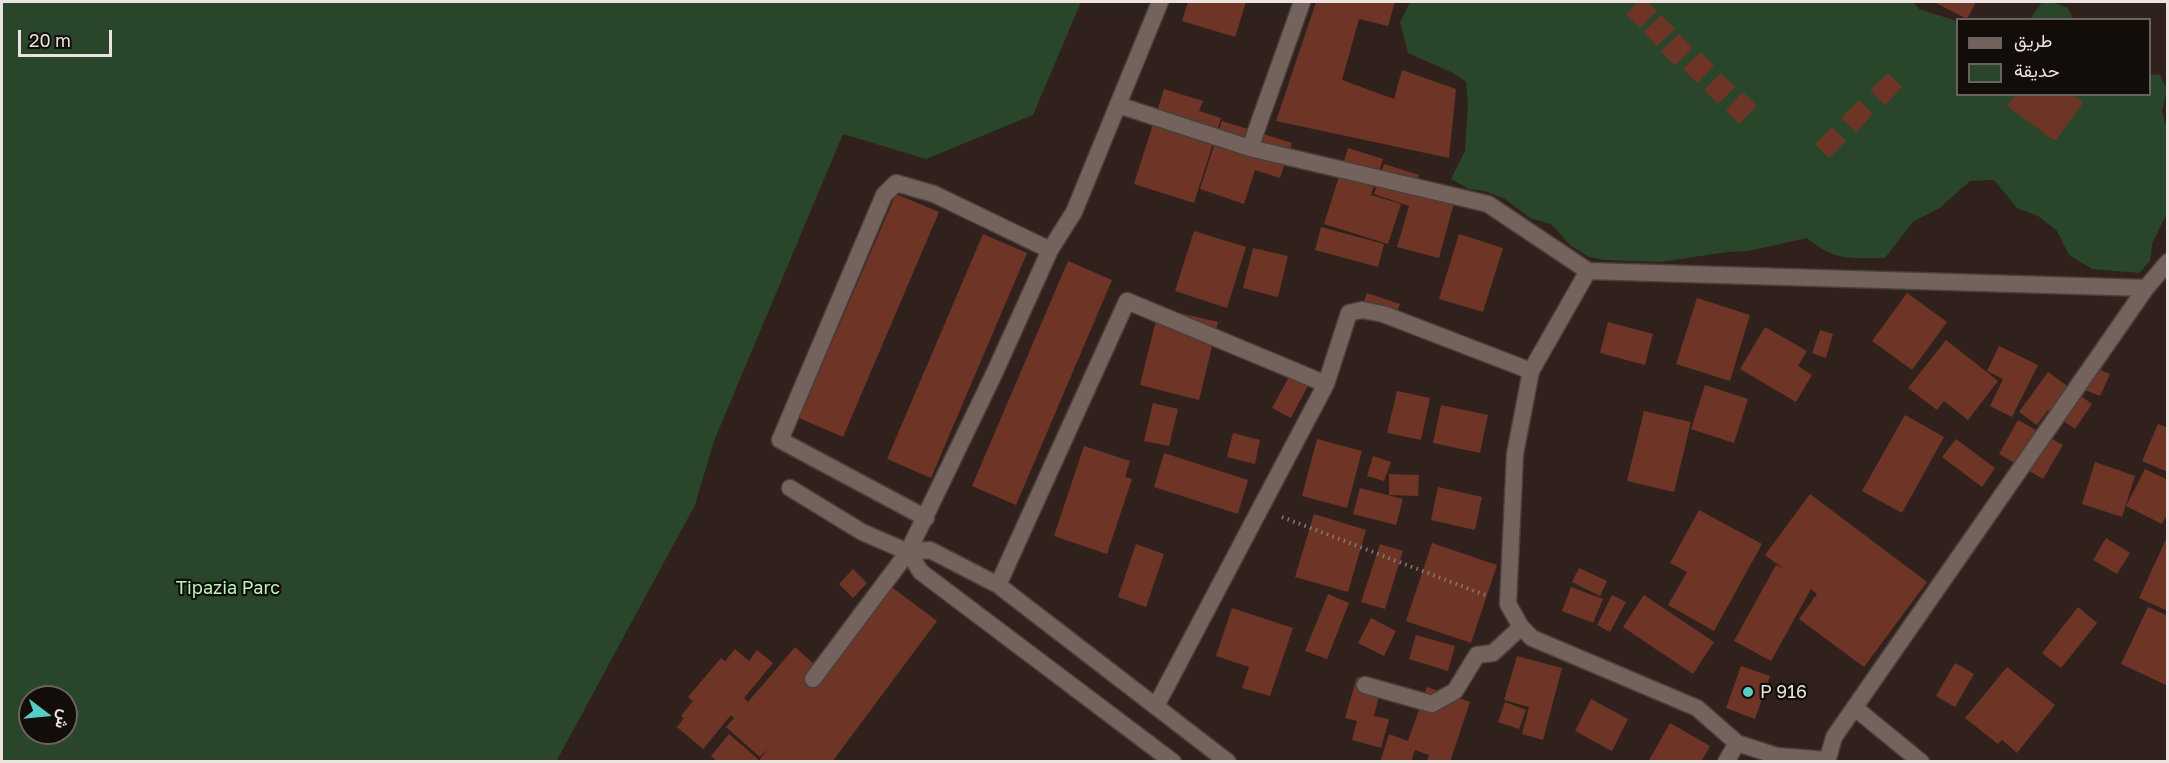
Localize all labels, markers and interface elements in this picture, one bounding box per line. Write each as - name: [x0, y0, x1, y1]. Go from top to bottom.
- scale bar: [21, 18, 116, 56]
- legend: [1956, 18, 2151, 96]
- text: 20 m: [29, 29, 71, 51]
- text: طريق: [2014, 29, 2052, 51]
- text: حديقة: [2014, 59, 2060, 81]
- park label: Tipazia Parc: [176, 577, 280, 599]
- place label: P 916: [1760, 681, 1807, 703]
- north arrow: [18, 685, 78, 745]
- marker: P 916: [1741, 685, 1755, 699]
- text: ش: [51, 707, 76, 731]

